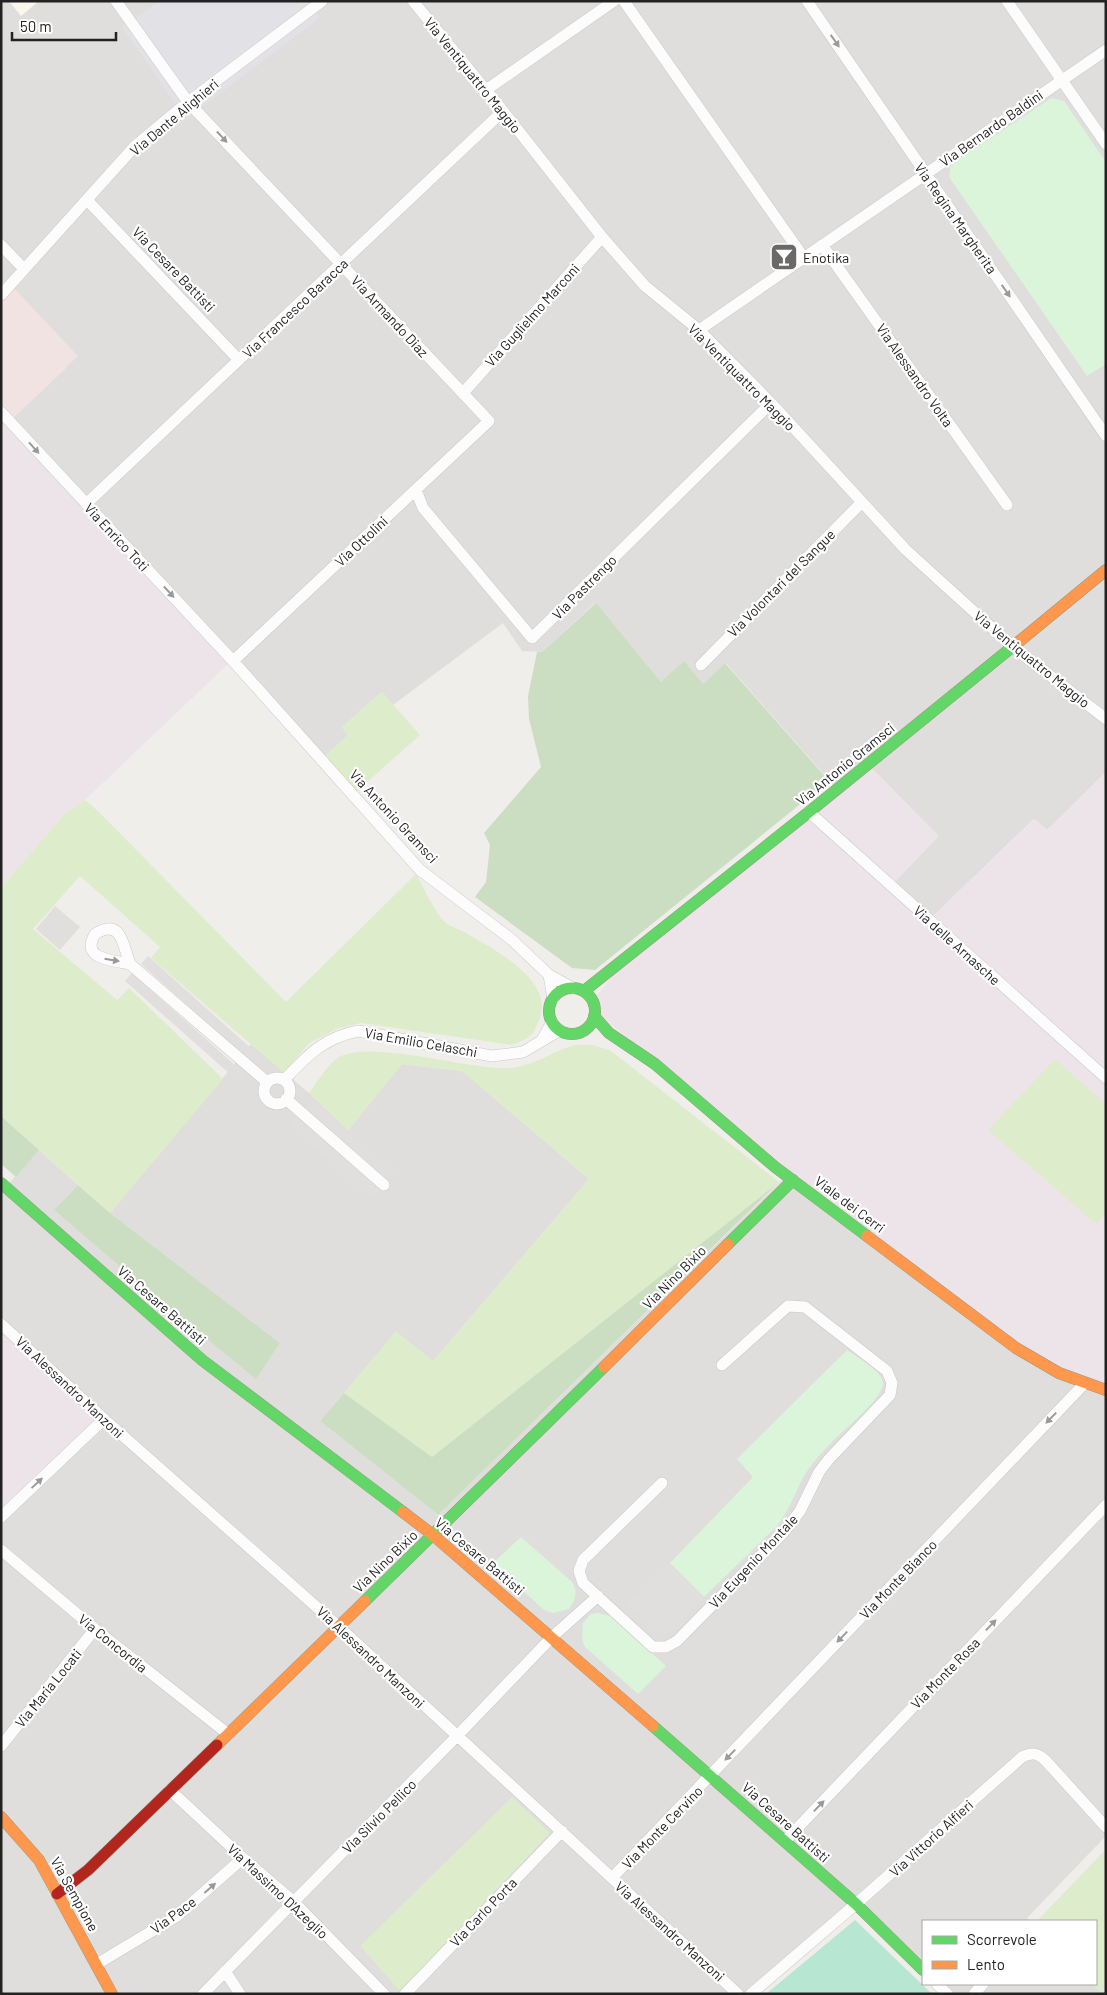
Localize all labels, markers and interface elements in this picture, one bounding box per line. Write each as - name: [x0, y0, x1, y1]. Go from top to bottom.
- scale bar: [12, 10, 116, 42]
- street label: Via Ventiquattro Maggio: [421, 14, 525, 136]
- text: 50 m: [20, 17, 52, 35]
- one-way arrow: [830, 35, 840, 48]
- street label: Via Dante Alighieri: [126, 75, 222, 159]
- street label: Via Bernardo Baldini: [936, 86, 1046, 170]
- one-way arrow: [216, 131, 228, 143]
- street label: Via Regina Margherita: [911, 159, 1001, 277]
- street label: Via Cesare Battisti: [129, 223, 219, 315]
- bar icon: Enotika: [769, 242, 799, 272]
- place label: Enotika: [803, 249, 849, 266]
- street label: Via Francesco Baracca: [239, 255, 351, 361]
- street label: Via Guglielmo Marconi: [481, 260, 583, 370]
- street label: Via Armando Diaz: [348, 272, 432, 360]
- one-way arrow: [1001, 284, 1011, 297]
- street label: Via Ventiquattro Maggio: [685, 320, 799, 434]
- street label: Via Alessandro Volta: [873, 320, 957, 430]
- one-way arrow: [28, 441, 40, 453]
- street label: Via Enrico Toti: [81, 499, 153, 575]
- street label: Via Ottolini: [331, 512, 391, 570]
- street label: Via Volontari del Sangue: [724, 526, 838, 640]
- street label: Via Pastrengo: [548, 551, 620, 623]
- one-way arrow: [163, 586, 175, 598]
- street label: Via Ventiquattro Maggio: [971, 607, 1093, 711]
- street label: Via Antonio Gramsci: [792, 719, 898, 809]
- street label: Via Antonio Gramsci: [346, 766, 442, 866]
- street label: Via delle Arnasche: [910, 902, 1004, 988]
- one-way arrow: [105, 957, 121, 965]
- street label: Via Emilio Celaschi: [363, 1024, 479, 1060]
- street label: Viale dei Cerri: [811, 1172, 889, 1236]
- street label: Via Nino Bixio: [639, 1242, 709, 1312]
- street label: Via Cesare Battisti: [114, 1262, 210, 1348]
- street label: Via Alessandro Manzoni: [12, 1333, 128, 1441]
- one-way arrow: [1045, 1412, 1057, 1424]
- one-way arrow: [30, 1477, 42, 1489]
- street label: Via Eugenio Montale: [705, 1510, 801, 1612]
- street label: Via Cesare Battisti: [432, 1514, 528, 1598]
- street label: Via Nino Bixio: [349, 1526, 421, 1596]
- street label: Via Monte Bianco: [856, 1536, 940, 1622]
- street label: Via Alessandro Manzoni: [313, 1603, 429, 1711]
- street label: Via Concordia: [75, 1610, 151, 1676]
- one-way arrow: [985, 1619, 997, 1631]
- one-way arrow: [836, 1631, 848, 1643]
- street label: Via Monte Rosa: [907, 1634, 983, 1712]
- street label: Via Maria Locati: [11, 1645, 85, 1731]
- one-way arrow: [724, 1749, 736, 1761]
- street label: Via Silvio Pellico: [338, 1775, 420, 1857]
- street label: Via Cesare Battisti: [739, 1778, 833, 1866]
- street label: Via Monte Cervino: [618, 1782, 706, 1872]
- street label: Via Vittorio Alfieri: [886, 1796, 976, 1880]
- one-way arrow: [813, 1800, 825, 1812]
- street label: Via Massimo D'Azeglio: [224, 1840, 332, 1942]
- street label: Via Sempione: [47, 1854, 103, 1934]
- street label: Via Carlo Porta: [446, 1874, 520, 1950]
- street label: Via Alessandro Manzoni: [612, 1877, 728, 1985]
- one-way arrow: [203, 1882, 216, 1893]
- street label: Via Pace: [147, 1893, 199, 1937]
- legend: [922, 1920, 1097, 1985]
- text: Scorrevole: [967, 1930, 1037, 1948]
- text: Lento: [967, 1955, 1005, 1973]

